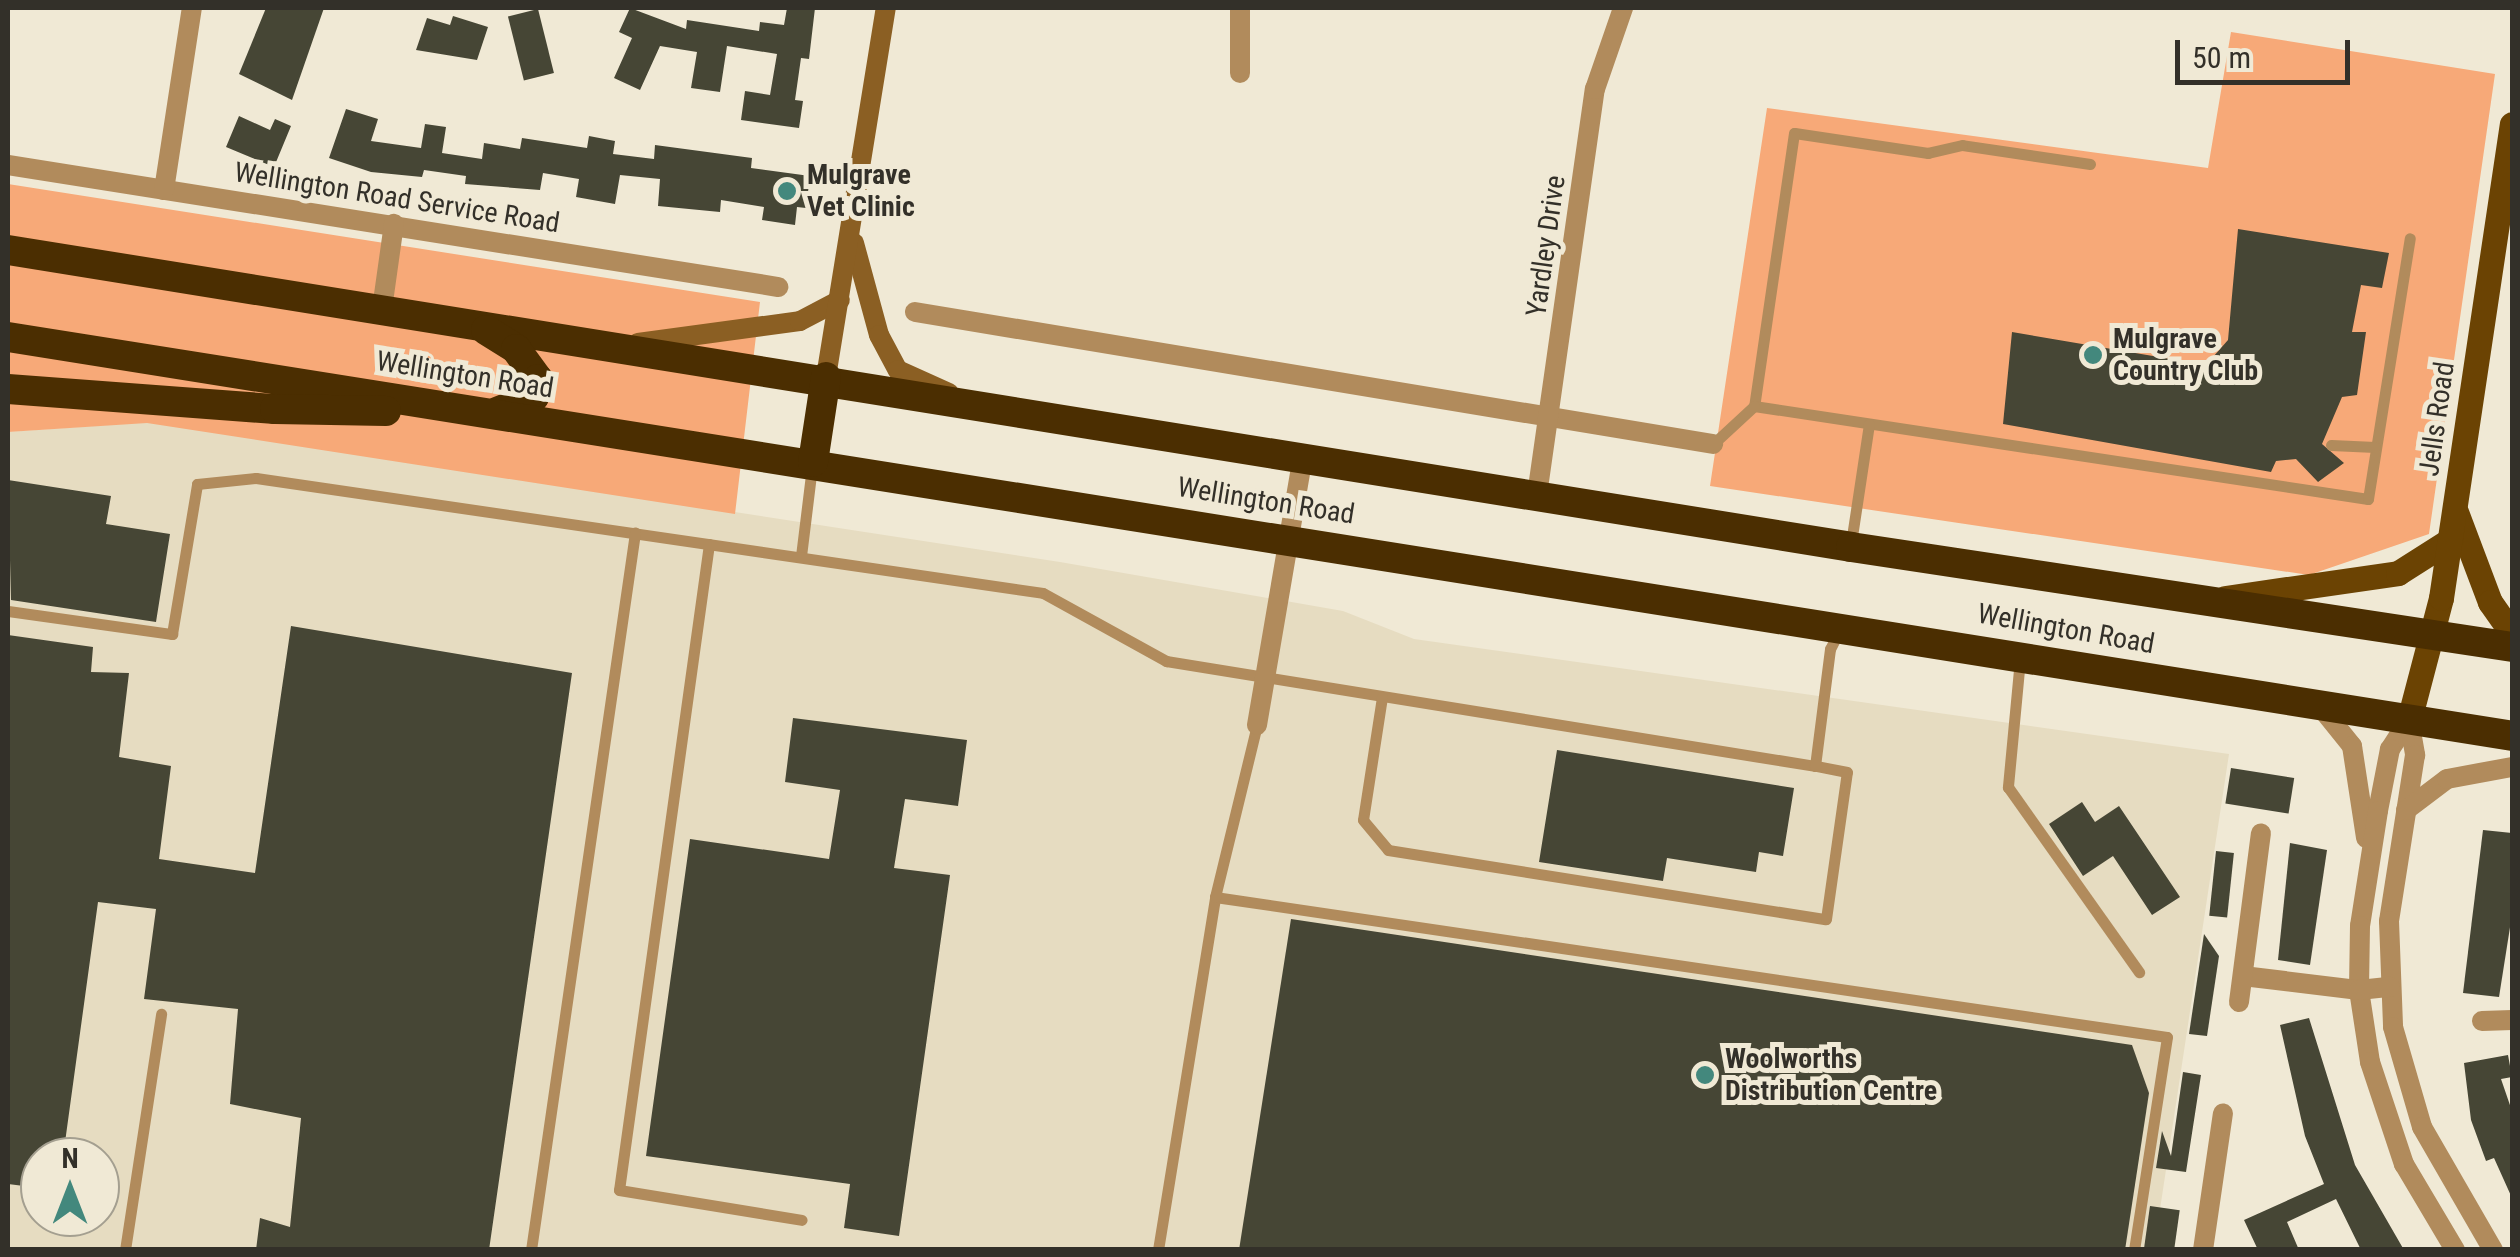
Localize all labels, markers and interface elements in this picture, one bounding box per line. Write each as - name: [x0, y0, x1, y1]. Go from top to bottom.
- scale bar: [2180, 20, 2355, 82]
- text: 50 m: [2192, 40, 2251, 75]
- street label: Wellington Road Service Road: [232, 156, 562, 240]
- place label: Mulgrave Vet Clinic: [807, 158, 915, 224]
- street label: Yardley Drive: [1519, 173, 1573, 319]
- marker: Mulgrave Vet Clinic: [776, 180, 798, 202]
- place label: Mulgrave Country Club: [2113, 322, 2258, 388]
- street label: Wellington Road: [374, 344, 556, 406]
- marker: Mulgrave Country Club: [2082, 344, 2104, 366]
- street label: Jells Road: [2412, 360, 2462, 478]
- street label: Wellington Road: [1175, 470, 1357, 532]
- street label: Wellington Road: [1975, 597, 2157, 661]
- place label: Woolworths Distribution Centre: [1725, 1042, 1937, 1108]
- marker: Woolworths Distribution Centre: [1694, 1064, 1716, 1086]
- north arrow: [20, 1137, 120, 1237]
- text: N: [61, 1142, 79, 1175]

